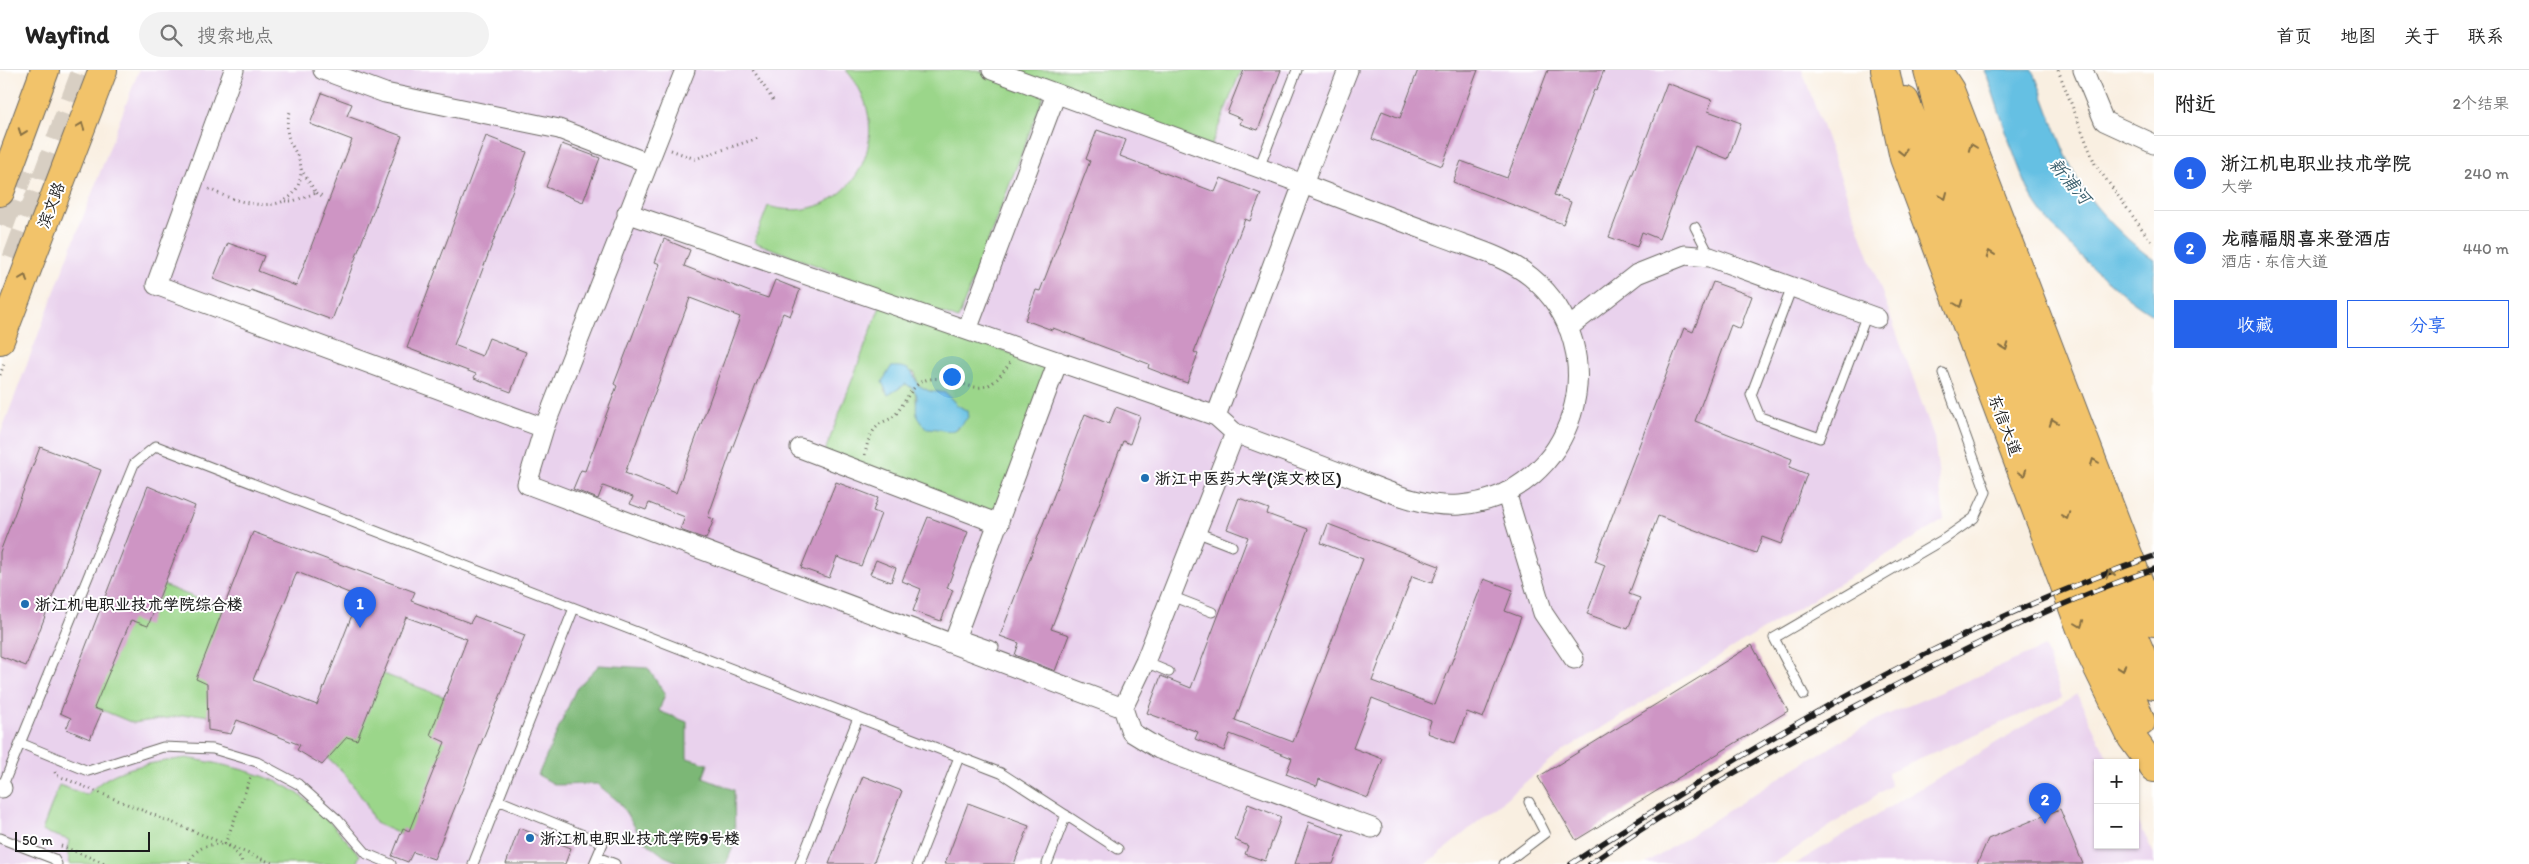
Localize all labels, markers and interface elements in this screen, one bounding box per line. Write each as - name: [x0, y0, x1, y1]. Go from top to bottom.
- search box: [139, 12, 489, 57]
- text: Wayfind: [25, 20, 109, 49]
- icon: search: [157, 21, 185, 49]
- text: 搜索地点: [197, 24, 273, 47]
- text: 首页: [2276, 25, 2312, 47]
- text: 地图: [2340, 25, 2376, 47]
- text: 关于: [2404, 25, 2440, 47]
- text: 联系: [2468, 25, 2504, 47]
- text: 附近: [2174, 91, 2216, 116]
- text: 2个结果: [2453, 94, 2509, 113]
- one-way arrow: [75, 122, 85, 131]
- one-way arrow: [18, 127, 28, 136]
- one-way arrow: [1968, 143, 1979, 152]
- one-way arrow: [1897, 147, 1908, 156]
- text: 浙江机电职业技术学院: [2221, 152, 2411, 175]
- water label: 新浦河: [2044, 153, 2098, 211]
- text: 1: [2186, 164, 2194, 183]
- text: 240 m: [2464, 164, 2509, 183]
- text: 大学: [2221, 177, 2253, 196]
- street label: 滨文路: [34, 179, 68, 231]
- one-way arrow: [1938, 191, 1948, 200]
- text: 龙禧福朋喜来登酒店: [2221, 227, 2392, 250]
- text: 2: [2186, 239, 2194, 258]
- text: 440 m: [2463, 239, 2509, 258]
- one-way arrow: [1986, 250, 1996, 258]
- text: 酒店 · 东信大道: [2221, 252, 2328, 271]
- one-way arrow: [17, 274, 28, 283]
- one-way arrow: [1953, 299, 1963, 308]
- button: 收藏: [2174, 300, 2337, 348]
- button: 分享: [2347, 300, 2509, 348]
- one-way arrow: [1999, 342, 2009, 350]
- your location: [939, 364, 965, 390]
- street label: 东信大道: [1985, 392, 2025, 458]
- one-way arrow: [2049, 418, 2059, 427]
- one-way arrow: [2089, 458, 2100, 467]
- one-way arrow: [2017, 468, 2027, 476]
- place label: 浙江中医药大学(滨文校区): [1155, 469, 1341, 489]
- marker: 浙江中医药大学(滨文校区): [1139, 472, 1151, 484]
- one-way arrow: [2060, 511, 2070, 519]
- one-way arrow: [2106, 571, 2116, 579]
- pin: 1: [344, 587, 376, 628]
- place label: 浙江机电职业技术学院综合楼: [35, 595, 243, 614]
- marker: 浙江机电职业技术学院综合楼: [19, 598, 31, 610]
- one-way arrow: [2074, 620, 2084, 628]
- one-way arrow: [2116, 664, 2126, 672]
- map controls: [2094, 759, 2139, 849]
- button: +: [2094, 759, 2139, 804]
- pin: 2: [2029, 783, 2061, 824]
- button: −: [2094, 804, 2139, 849]
- scale bar: [15, 829, 150, 852]
- place label: 浙江机电职业技术学院9号楼: [540, 829, 740, 848]
- text: 50 m: [22, 832, 53, 849]
- marker: 浙江机电职业技术学院9号楼: [524, 832, 536, 844]

